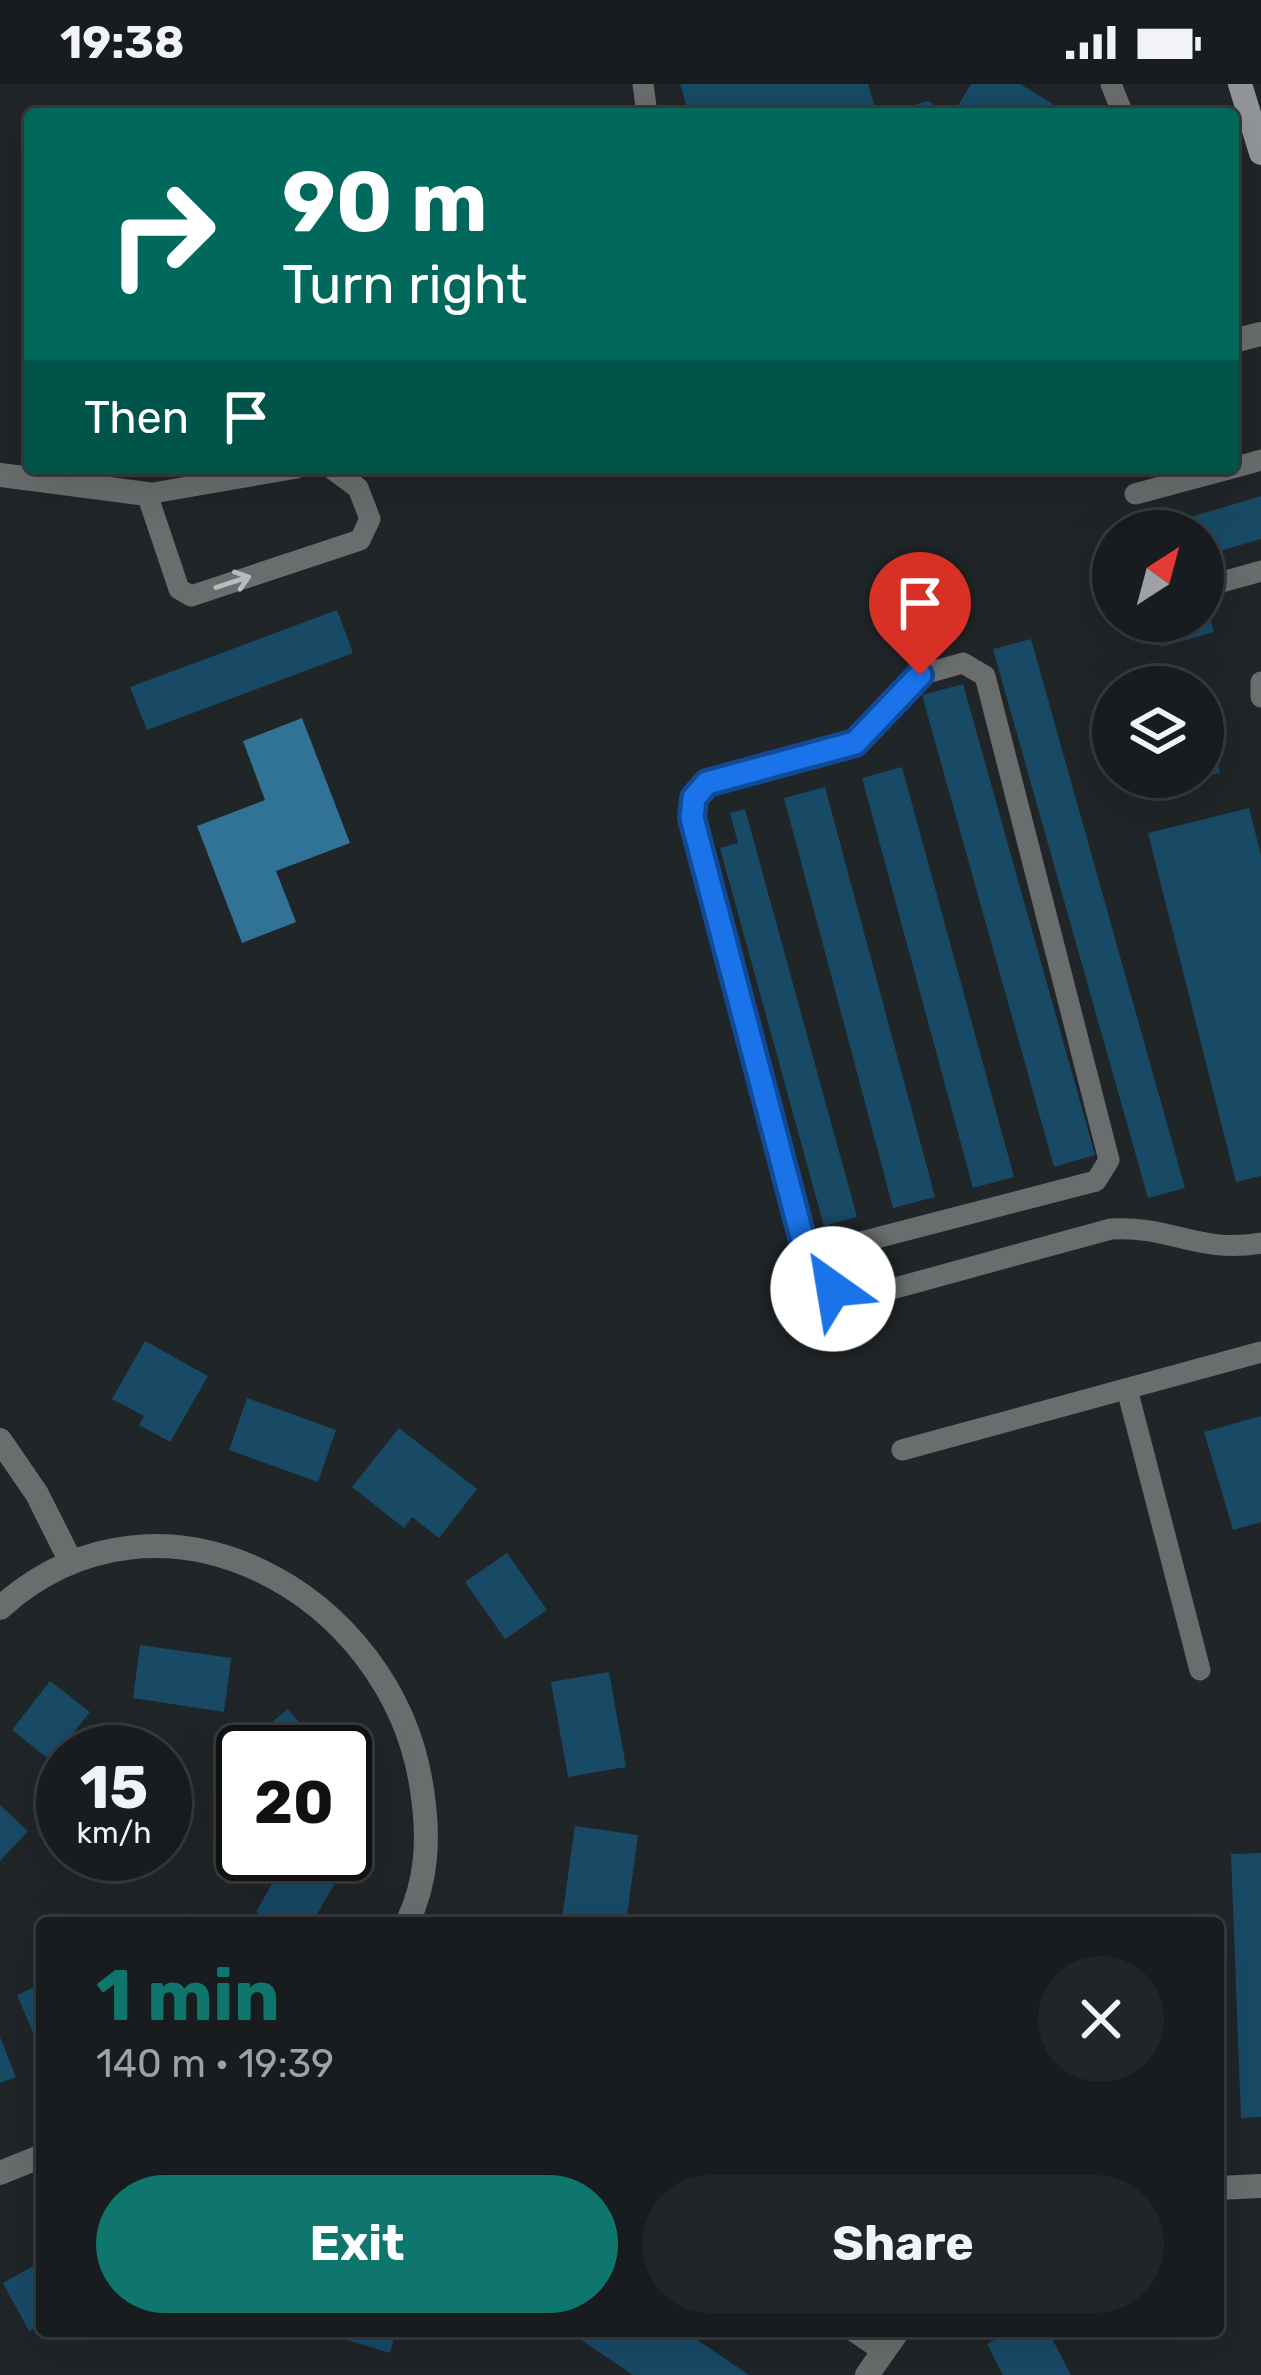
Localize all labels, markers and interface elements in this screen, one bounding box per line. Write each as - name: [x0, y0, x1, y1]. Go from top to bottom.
- text: 19:38: [60, 16, 184, 69]
- text: 90 m: [282, 152, 488, 252]
- icon: right: [84, 156, 240, 312]
- text: Turn right: [282, 253, 527, 317]
- icon: arrive: [213, 384, 279, 450]
- text: Then: [84, 391, 189, 444]
- north arrow: [1092, 510, 1224, 642]
- map controls: [1092, 510, 1224, 798]
- pin: [869, 552, 971, 675]
- one-way arrow: [214, 569, 252, 591]
- icon: arrive: [887, 570, 953, 636]
- button: layers: [1092, 666, 1224, 798]
- position arrow: [770, 1226, 896, 1352]
- speed limit sign: 20: [216, 1725, 372, 1881]
- text: 15: [80, 1752, 148, 1823]
- text: km/h: [77, 1815, 151, 1851]
- text: 1 min: [96, 1953, 280, 2038]
- button: close: [1038, 1956, 1164, 2082]
- text: 140 m · 19:39: [96, 2041, 334, 2087]
- button: Exit: [96, 2175, 618, 2313]
- button: Share: [642, 2175, 1164, 2313]

